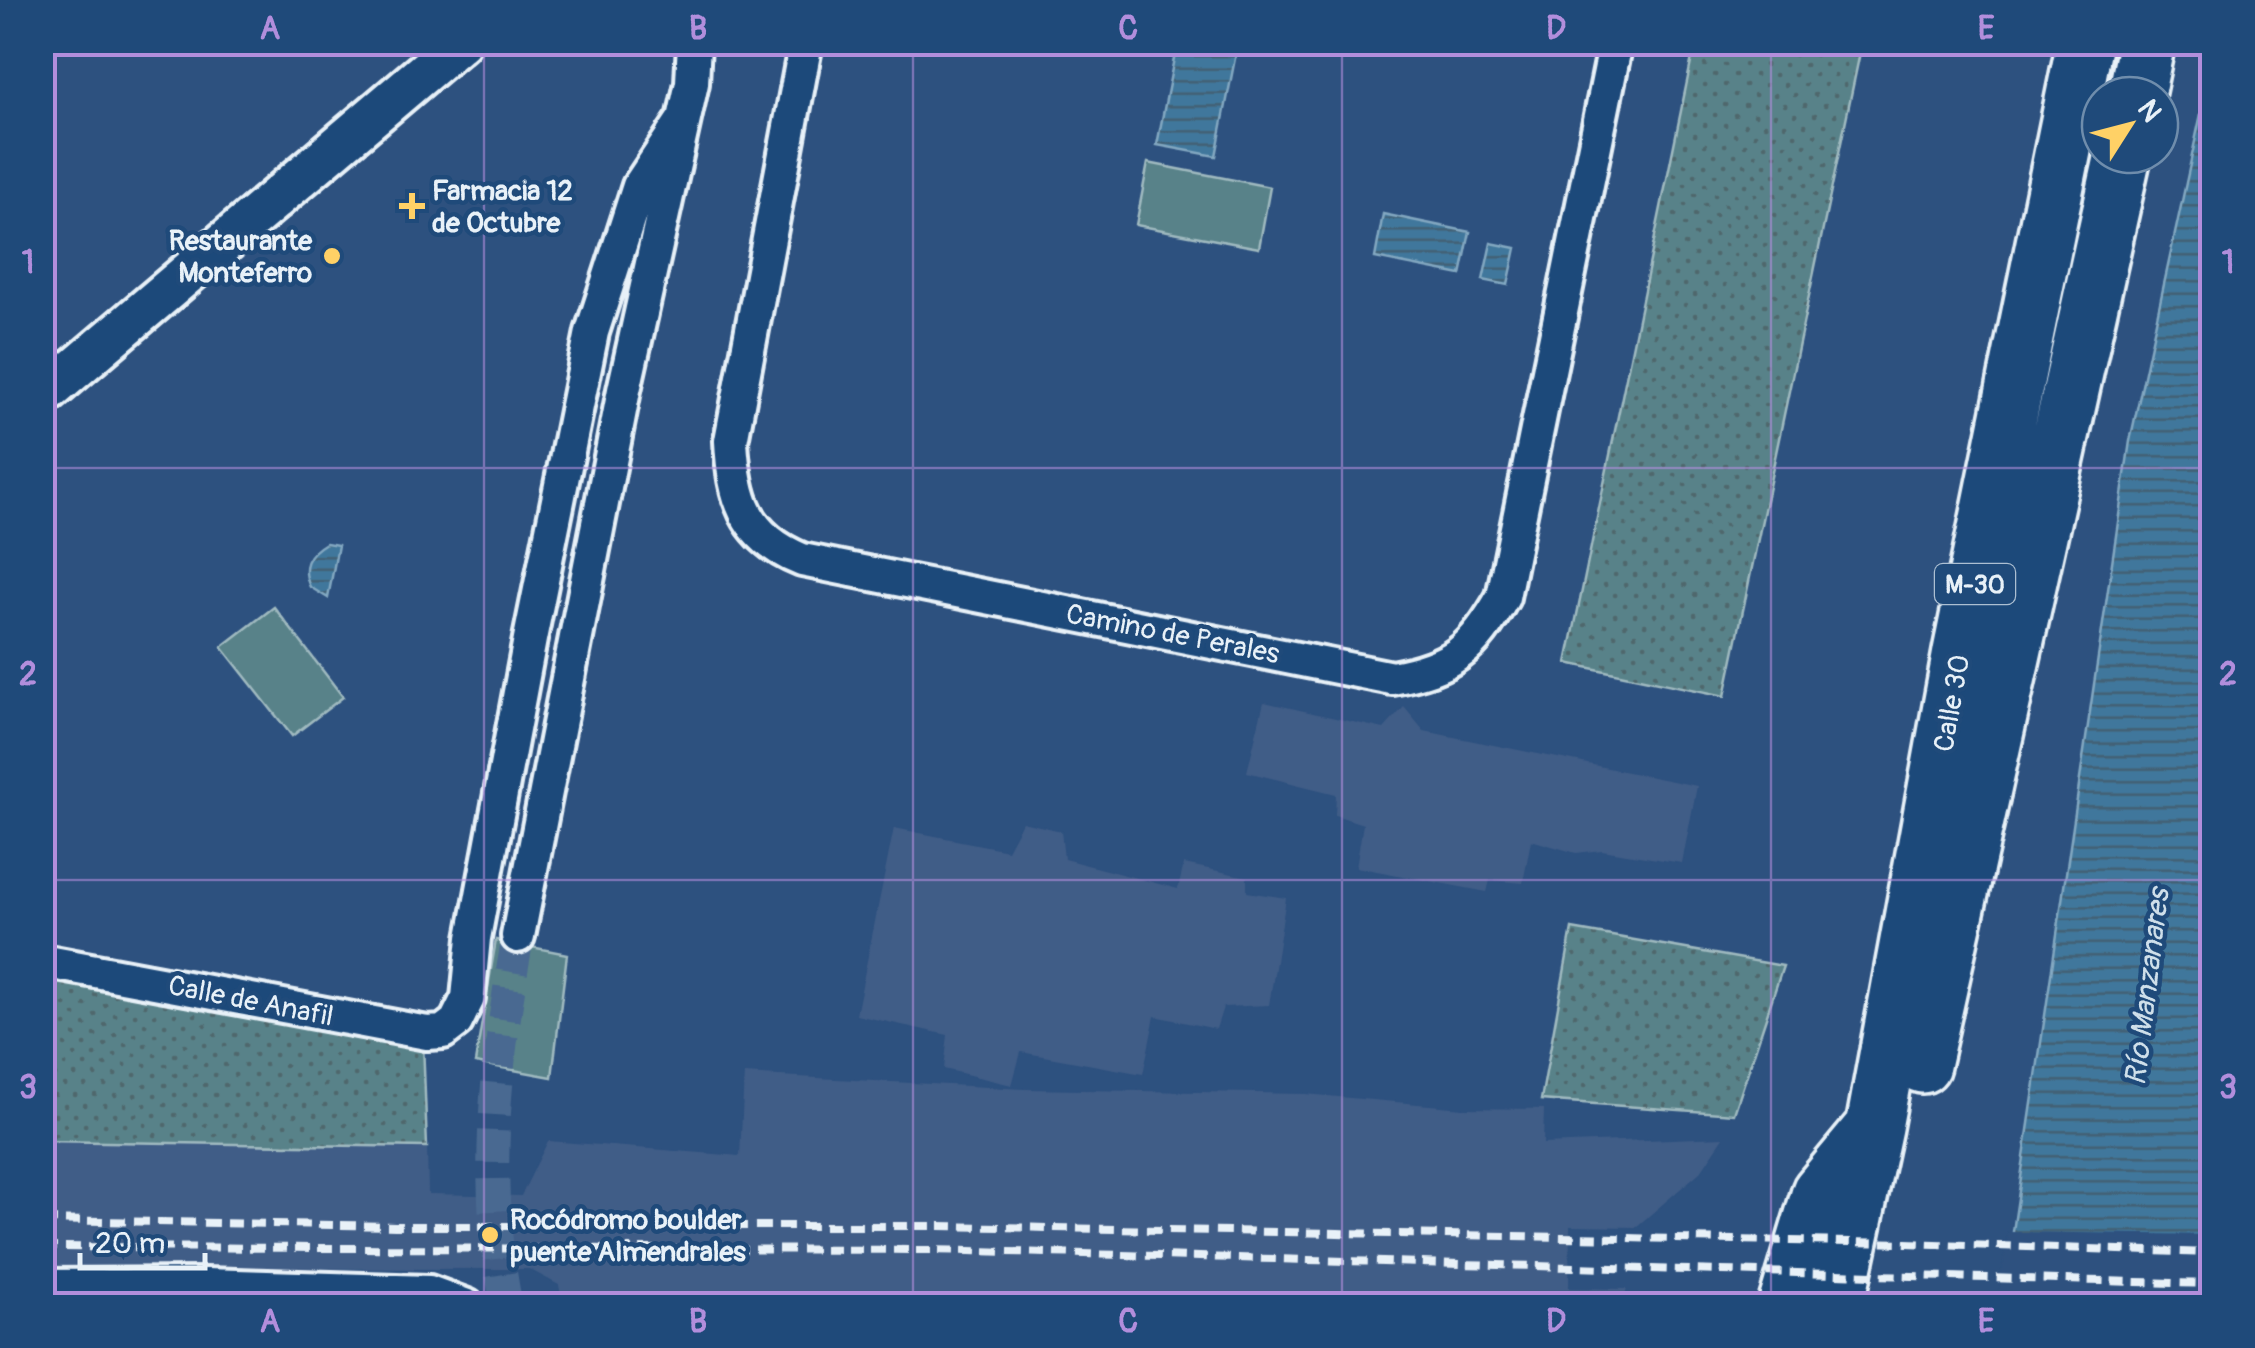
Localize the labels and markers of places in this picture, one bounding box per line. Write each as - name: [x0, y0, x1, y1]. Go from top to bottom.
- place label: Farmacia 12 de Octubre: [432, 174, 573, 241]
- marker: Farmacia 12 de Octubre: [401, 195, 423, 217]
- place label: Restaurante Monteferro: [169, 224, 313, 291]
- marker: Restaurante Monteferro: [321, 245, 343, 267]
- place label: Rocódromo boulder puente Almendrales: [510, 1203, 746, 1270]
- marker: Rocódromo boulder puente Almendrales: [479, 1224, 501, 1246]

